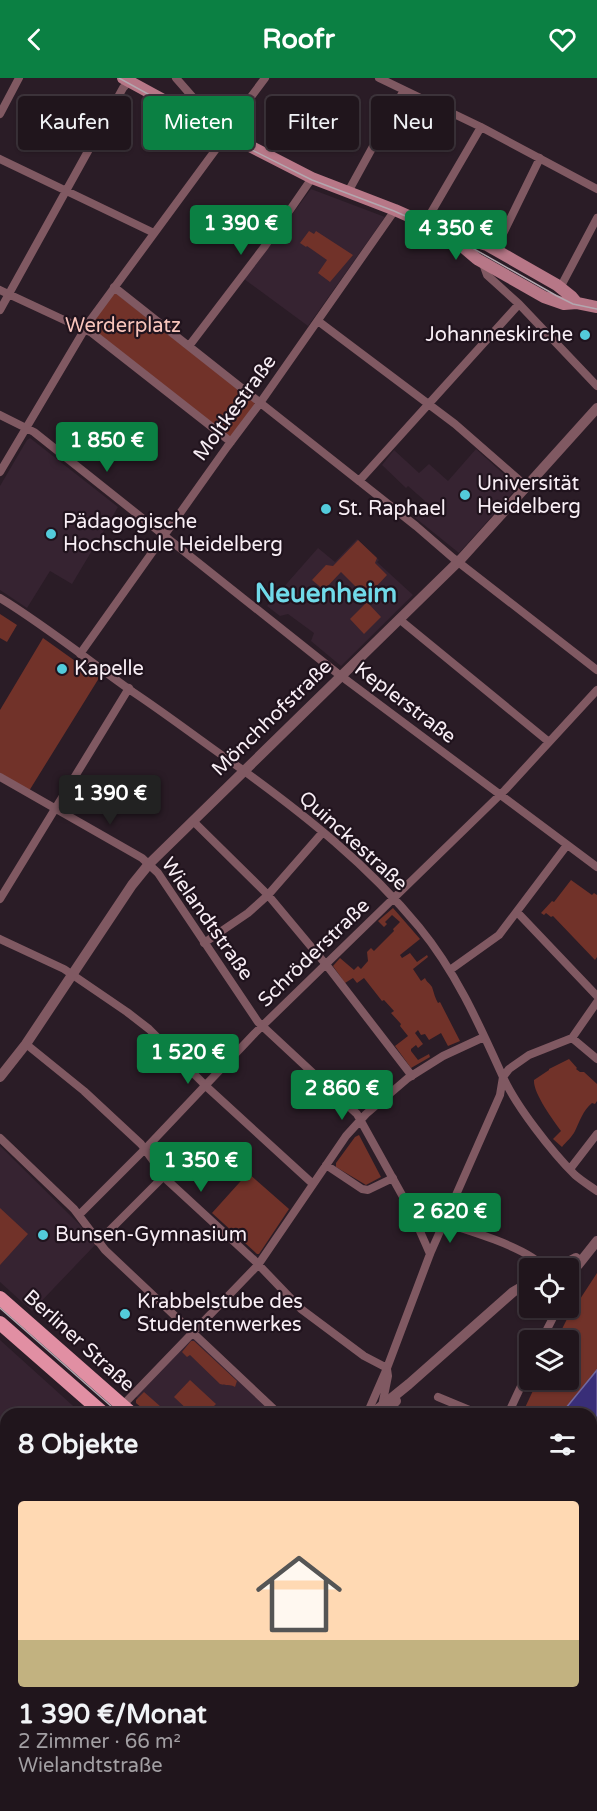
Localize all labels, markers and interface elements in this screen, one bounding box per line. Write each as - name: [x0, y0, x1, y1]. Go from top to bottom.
- icon: back: [18, 23, 51, 56]
- text: Roofr: [262, 23, 335, 56]
- icon: heart: [546, 23, 579, 56]
- chip: Kaufen: [18, 96, 131, 150]
- chip: Mieten: [143, 96, 254, 150]
- chip: Filter: [266, 96, 359, 150]
- chip: Neu: [371, 96, 454, 150]
- pin: 1 390 €: [186, 205, 296, 256]
- pin: 4 350 €: [401, 210, 511, 261]
- text: 1 390 €: [204, 212, 278, 236]
- text: 4 350 €: [419, 217, 493, 241]
- park label: Werderplatz: [65, 314, 181, 338]
- place label: Johanneskirche: [425, 323, 573, 347]
- marker: Johanneskirche: [578, 328, 592, 342]
- street label: Moltkestraße: [188, 350, 282, 466]
- pin: 1 850 €: [52, 422, 162, 473]
- text: 1 850 €: [70, 429, 144, 453]
- place label: Universität Heidelberg: [477, 472, 581, 519]
- marker: Universität Heidelberg: [458, 488, 472, 502]
- place label: St. Raphael: [338, 497, 446, 521]
- marker: St. Raphael: [319, 502, 333, 516]
- place label: Pädagogische Hochschule Heidelberg: [63, 510, 283, 557]
- marker: Pädagogische Hochschule Heidelberg: [44, 527, 58, 541]
- district label: Neuenheim: [255, 578, 397, 609]
- street label: Mönchhofstraße: [207, 655, 337, 781]
- place label: Kapelle: [74, 657, 144, 681]
- street label: Keplerstraße: [350, 657, 460, 749]
- marker: Kapelle: [55, 662, 69, 676]
- pin: 1 390 €: [55, 775, 165, 826]
- text: 1 390 €: [73, 782, 147, 806]
- street label: Quinckestraße: [294, 786, 412, 896]
- street label: Wielandtstraße: [156, 853, 258, 985]
- street label: Schröderstraße: [253, 894, 375, 1012]
- pin: 1 520 €: [133, 1034, 243, 1085]
- text: 1 520 €: [151, 1041, 225, 1065]
- pin: 2 860 €: [287, 1070, 397, 1121]
- text: 2 860 €: [305, 1077, 379, 1101]
- pin: 1 350 €: [146, 1142, 256, 1193]
- text: 1 350 €: [164, 1149, 238, 1173]
- pin: 2 620 €: [395, 1193, 505, 1244]
- text: 2 620 €: [413, 1200, 487, 1224]
- place label: Bunsen-Gymnasium: [55, 1223, 247, 1247]
- marker: Bunsen-Gymnasium: [36, 1228, 50, 1242]
- map controls: [519, 1258, 579, 1390]
- button: locate: [519, 1258, 579, 1318]
- street label: Berliner Straße: [19, 1285, 139, 1397]
- place label: Krabbelstube des Studentenwerkes: [137, 1290, 303, 1337]
- marker: Krabbelstube des Studentenwerkes: [118, 1307, 132, 1321]
- button: layers: [519, 1330, 579, 1390]
- icon: filters: [546, 1428, 579, 1461]
- text: 8 Objekte: [18, 1429, 138, 1460]
- icon: home: [245, 1540, 353, 1648]
- text: 1 390 €/Monat: [18, 1699, 207, 1730]
- text: 2 Zimmer · 66 m²: [18, 1730, 181, 1754]
- text: Wielandtstraße: [18, 1754, 163, 1778]

